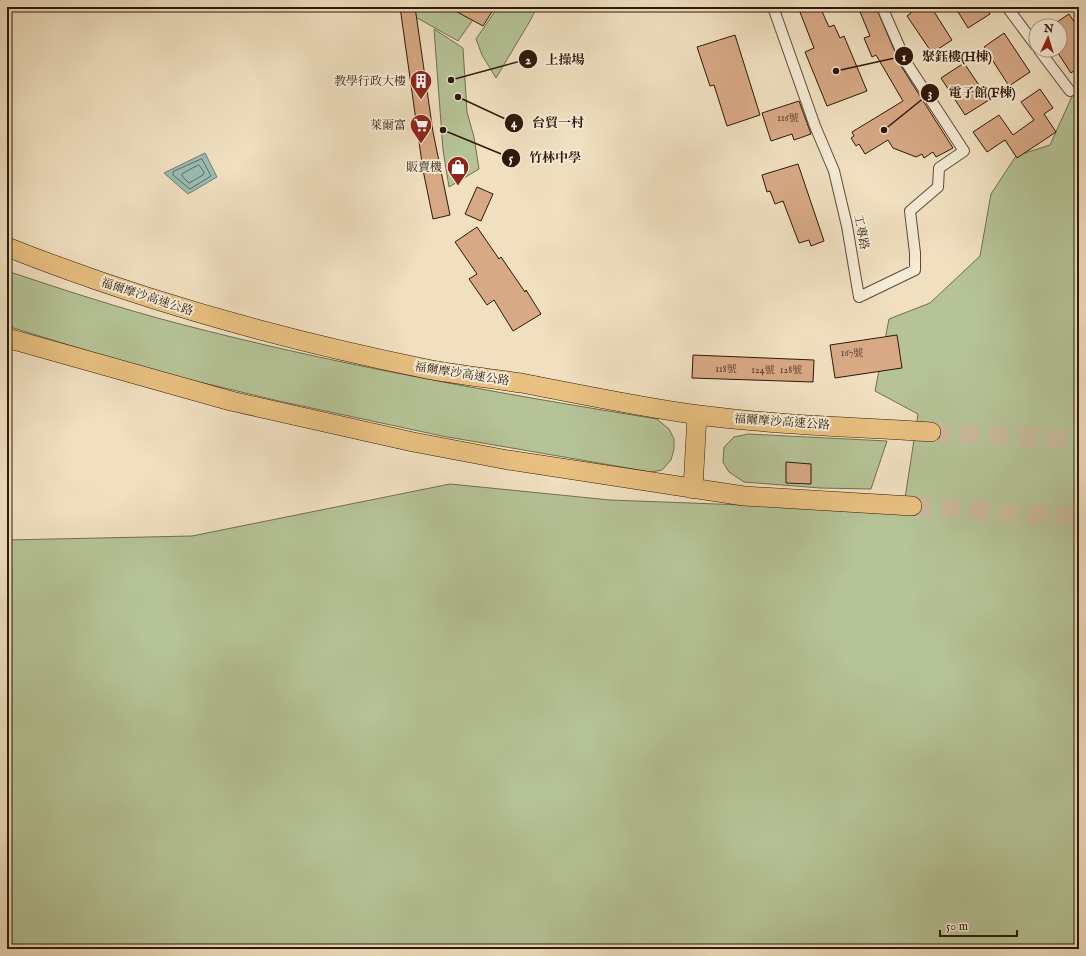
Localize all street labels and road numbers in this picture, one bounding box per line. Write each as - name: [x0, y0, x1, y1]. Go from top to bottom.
- street label: 工專路: [850, 213, 872, 251]
- street label: 福爾摩沙高速公路: [99, 275, 195, 319]
- street label: 福爾摩沙高速公路: [413, 359, 511, 389]
- street label: 福爾摩沙高速公路: [734, 411, 830, 433]

